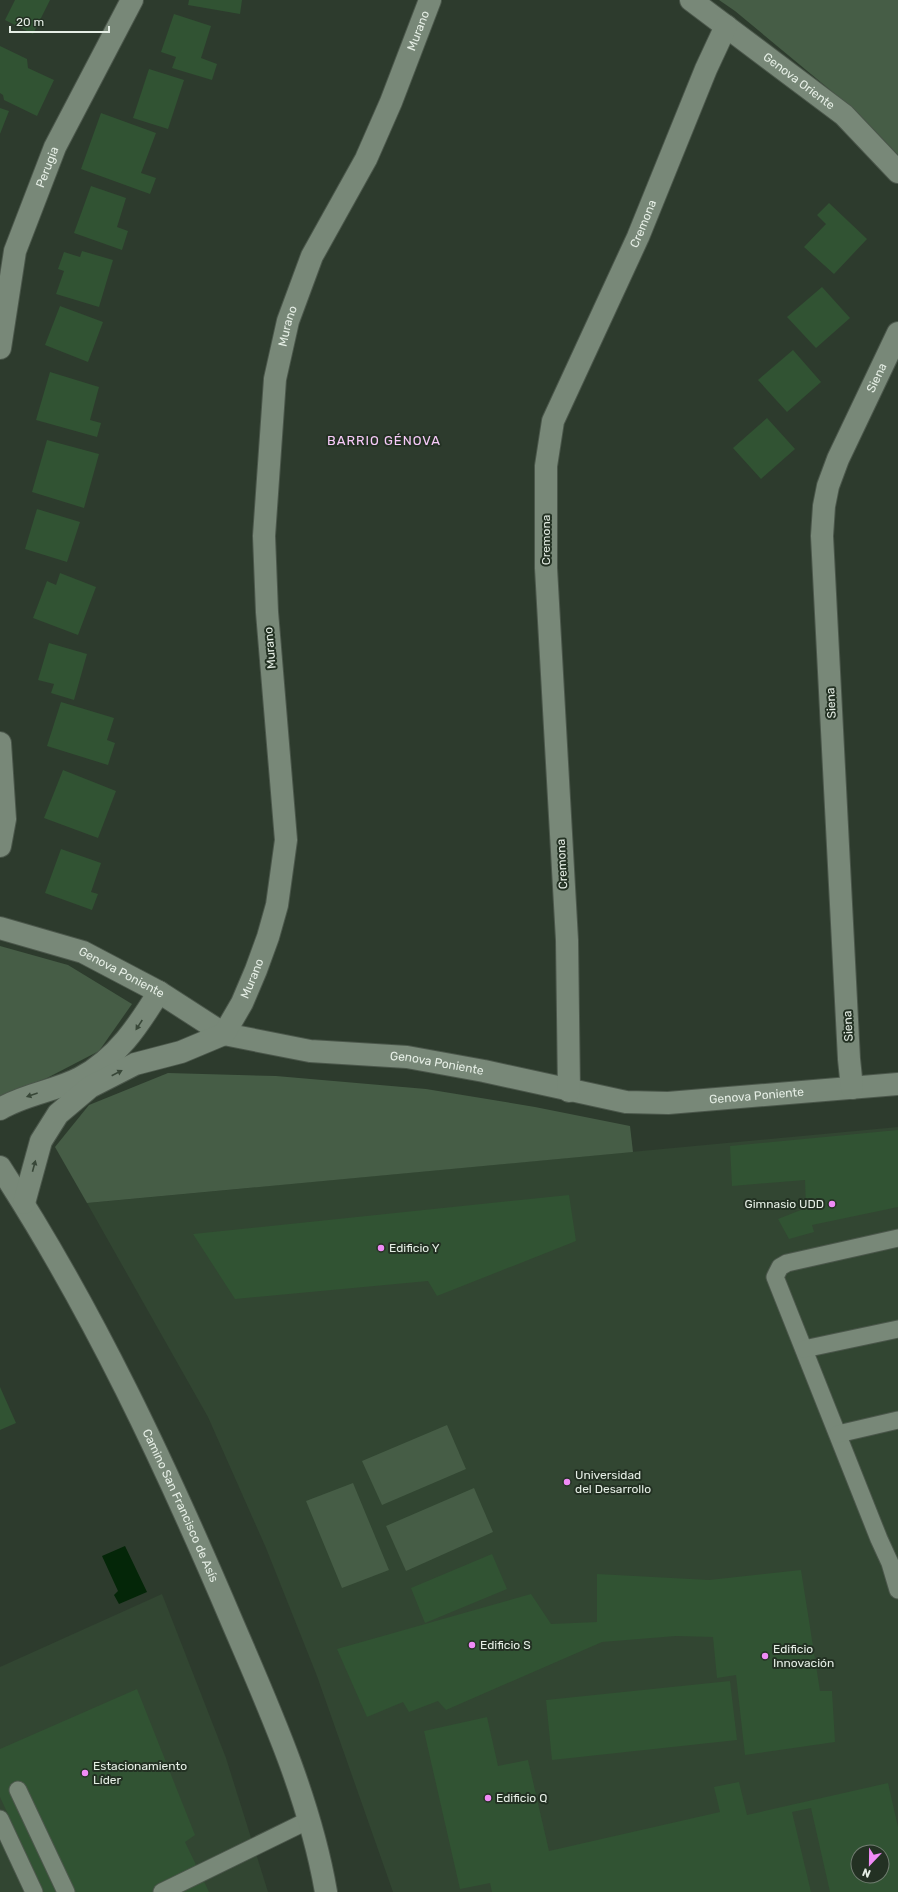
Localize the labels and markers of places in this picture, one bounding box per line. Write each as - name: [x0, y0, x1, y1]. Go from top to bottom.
- place label: Gimnasio UDD: [745, 1197, 824, 1211]
- marker: Gimnasio UDD: [827, 1199, 837, 1209]
- place label: Edificio Y: [389, 1241, 440, 1255]
- marker: Edificio Y: [376, 1243, 386, 1253]
- place label: Universidad del Desarrollo: [575, 1468, 651, 1496]
- marker: Universidad del Desarrollo: [562, 1477, 572, 1487]
- place label: Edificio S: [480, 1638, 531, 1652]
- marker: Edificio S: [467, 1640, 477, 1650]
- place label: Edificio Innovación: [773, 1642, 834, 1670]
- marker: Edificio Innovación: [760, 1651, 770, 1661]
- place label: Estacionamiento Líder: [93, 1759, 187, 1787]
- marker: Estacionamiento Líder: [80, 1768, 90, 1778]
- place label: Edificio Q: [496, 1791, 547, 1805]
- marker: Edificio Q: [483, 1793, 493, 1803]

